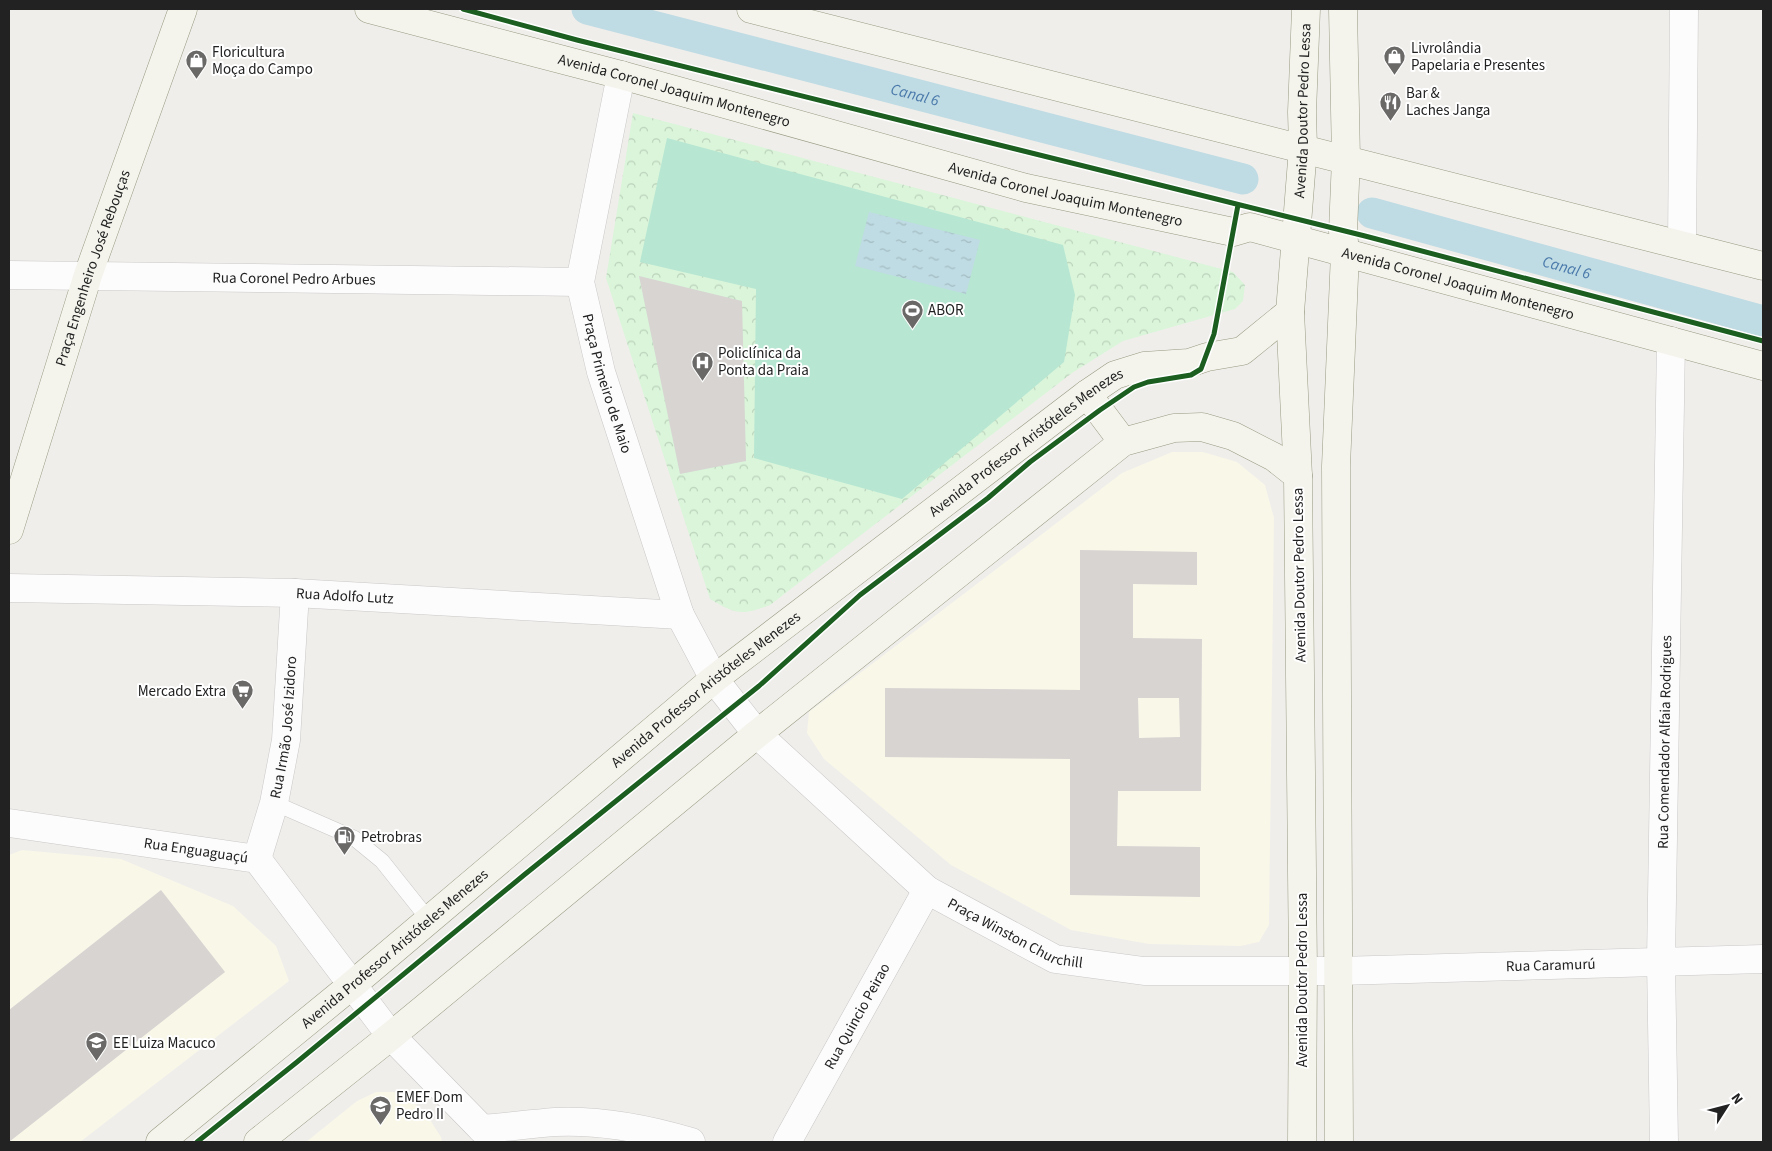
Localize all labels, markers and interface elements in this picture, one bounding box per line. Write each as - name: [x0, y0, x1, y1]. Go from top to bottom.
- street label: Avenida Doutor Pedro Lessa: [1289, 23, 1316, 199]
- place label: Livrolândia Papelaria e Presentes: [1411, 38, 1545, 76]
- place label: Floricultura Moça do Campo: [212, 42, 313, 80]
- shop icon: Livrolândia Papelaria e Presentes: [1383, 45, 1407, 76]
- shop icon: Floricultura Moça do Campo: [184, 49, 208, 80]
- street label: Avenida Coronel Joaquim Montenegro: [556, 49, 793, 133]
- water label: Canal 6: [888, 78, 942, 112]
- place label: Bar & Laches Janga: [1406, 83, 1490, 121]
- restaurant icon: Bar & Laches Janga: [1378, 90, 1402, 121]
- street label: Avenida Coronel Joaquim Montenegro: [946, 157, 1185, 232]
- street label: Praça Engenheiro José Rebouças: [50, 167, 136, 369]
- street label: Avenida Coronel Joaquim Montenegro: [1340, 242, 1577, 325]
- water label: Canal 6: [1540, 251, 1593, 285]
- street label: Rua Coronel Pedro Arbues: [212, 267, 376, 290]
- sports icon: ABOR: [900, 298, 924, 329]
- place label: ABOR: [928, 300, 964, 321]
- street label: Praça Primeiro de Maio: [577, 312, 637, 456]
- place label: Policlínica da Ponta da Praia: [718, 343, 809, 381]
- hospital icon: Policlínica da Ponta da Praia: [690, 350, 714, 381]
- street label: Avenida Professor Aristóteles Menezes: [925, 363, 1126, 522]
- street label: Avenida Doutor Pedro Lessa: [1287, 487, 1312, 663]
- street label: Rua Adolfo Lutz: [295, 583, 394, 610]
- street label: Avenida Professor Aristóteles Menezes: [607, 607, 805, 773]
- street label: Rua Comendador Alfaia Rodrigues: [1653, 635, 1677, 849]
- street label: Rua Irmão José Izidoro: [265, 655, 302, 800]
- supermarket icon: Mercado Extra: [230, 679, 254, 710]
- place label: Mercado Extra: [138, 681, 226, 702]
- fuel station icon: Petrobras: [333, 825, 357, 856]
- place label: Petrobras: [361, 827, 422, 848]
- street label: Rua Enguaguaçú: [142, 833, 249, 869]
- street label: Avenida Professor Aristóteles Menezes: [297, 864, 493, 1034]
- street label: Praça Winston Churchill: [944, 893, 1084, 974]
- street label: Avenida Doutor Pedro Lessa: [1292, 893, 1313, 1067]
- street label: Rua Caramurú: [1506, 954, 1596, 977]
- street label: Rua Quincio Peirao: [819, 959, 895, 1073]
- school or university icon: EE Luiza Macuco: [85, 1031, 109, 1062]
- place label: EE Luiza Macuco: [113, 1033, 216, 1054]
- north arrow: [1702, 1081, 1752, 1131]
- place label: EMEF Dom Pedro II: [396, 1087, 463, 1125]
- text: N: [1726, 1089, 1748, 1109]
- school or university icon: EMEF Dom Pedro II: [368, 1094, 392, 1125]

